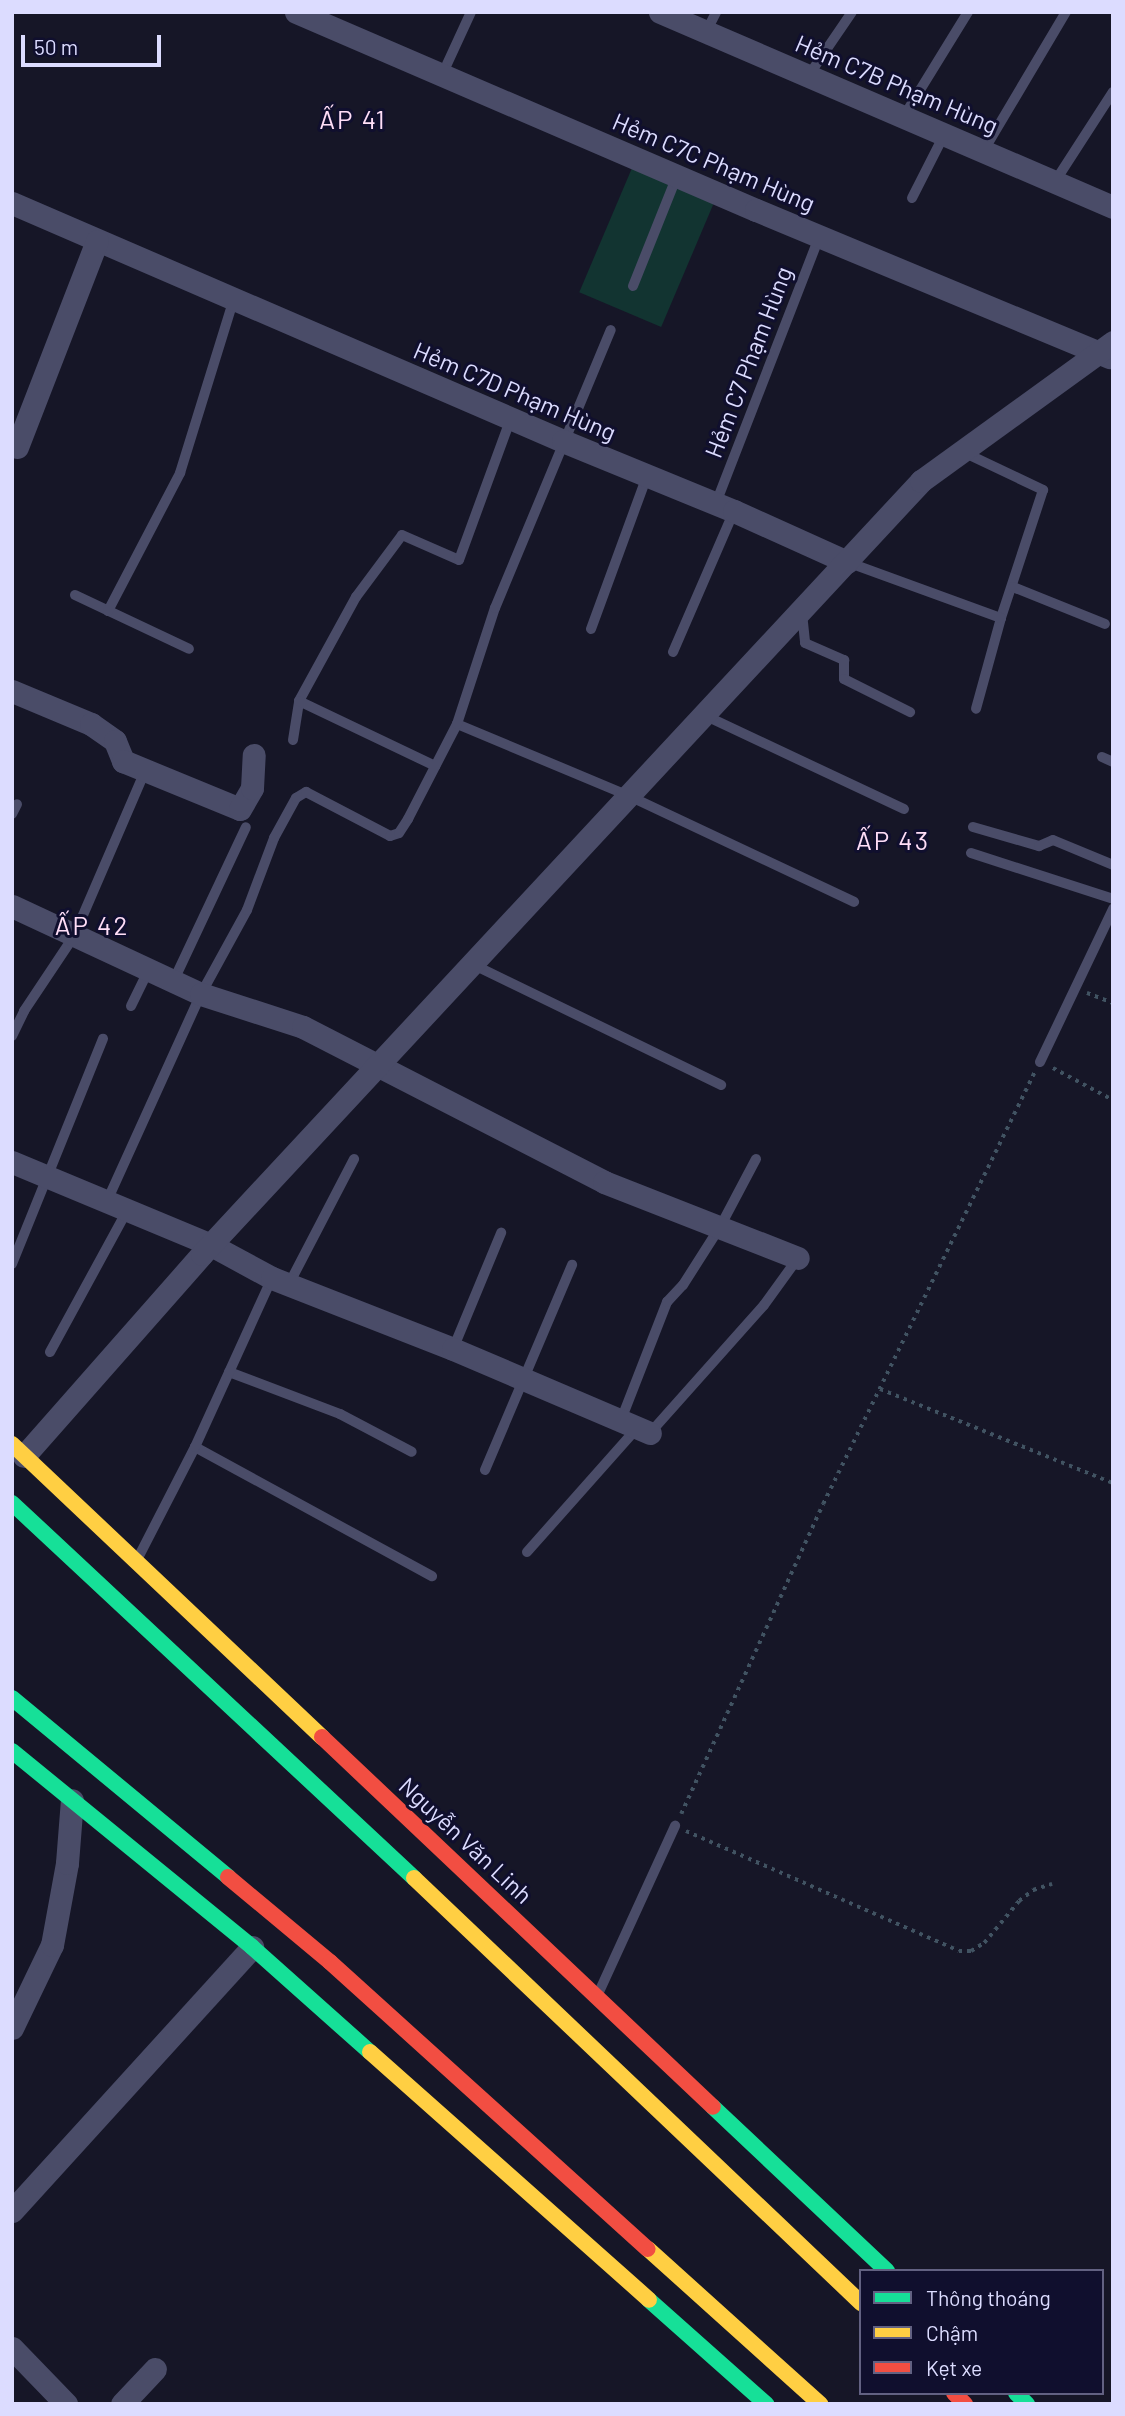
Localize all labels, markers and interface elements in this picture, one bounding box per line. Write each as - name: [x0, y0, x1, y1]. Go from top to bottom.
- scale bar: [24, 21, 164, 65]
- street label: Hẻm C7B Phạm Hùng: [791, 28, 1003, 140]
- text: 50 m: [34, 34, 78, 59]
- district label: ẤP 41: [320, 103, 386, 135]
- street label: Hẻm C7C Phạm Hùng: [609, 106, 819, 218]
- street label: Hẻm C7 Phạm Hùng: [698, 262, 798, 462]
- street label: Hẻm C7D Phạm Hùng: [409, 335, 621, 447]
- district label: ẤP 43: [857, 824, 929, 856]
- district label: ẤP 42: [55, 909, 129, 941]
- street label: Nguyễn Văn Linh: [393, 1771, 539, 1909]
- legend: [859, 2269, 1104, 2395]
- text: Thông thoáng: [926, 2285, 1051, 2310]
- text: Chậm: [926, 2320, 978, 2345]
- text: Kẹt xe: [926, 2355, 982, 2380]

